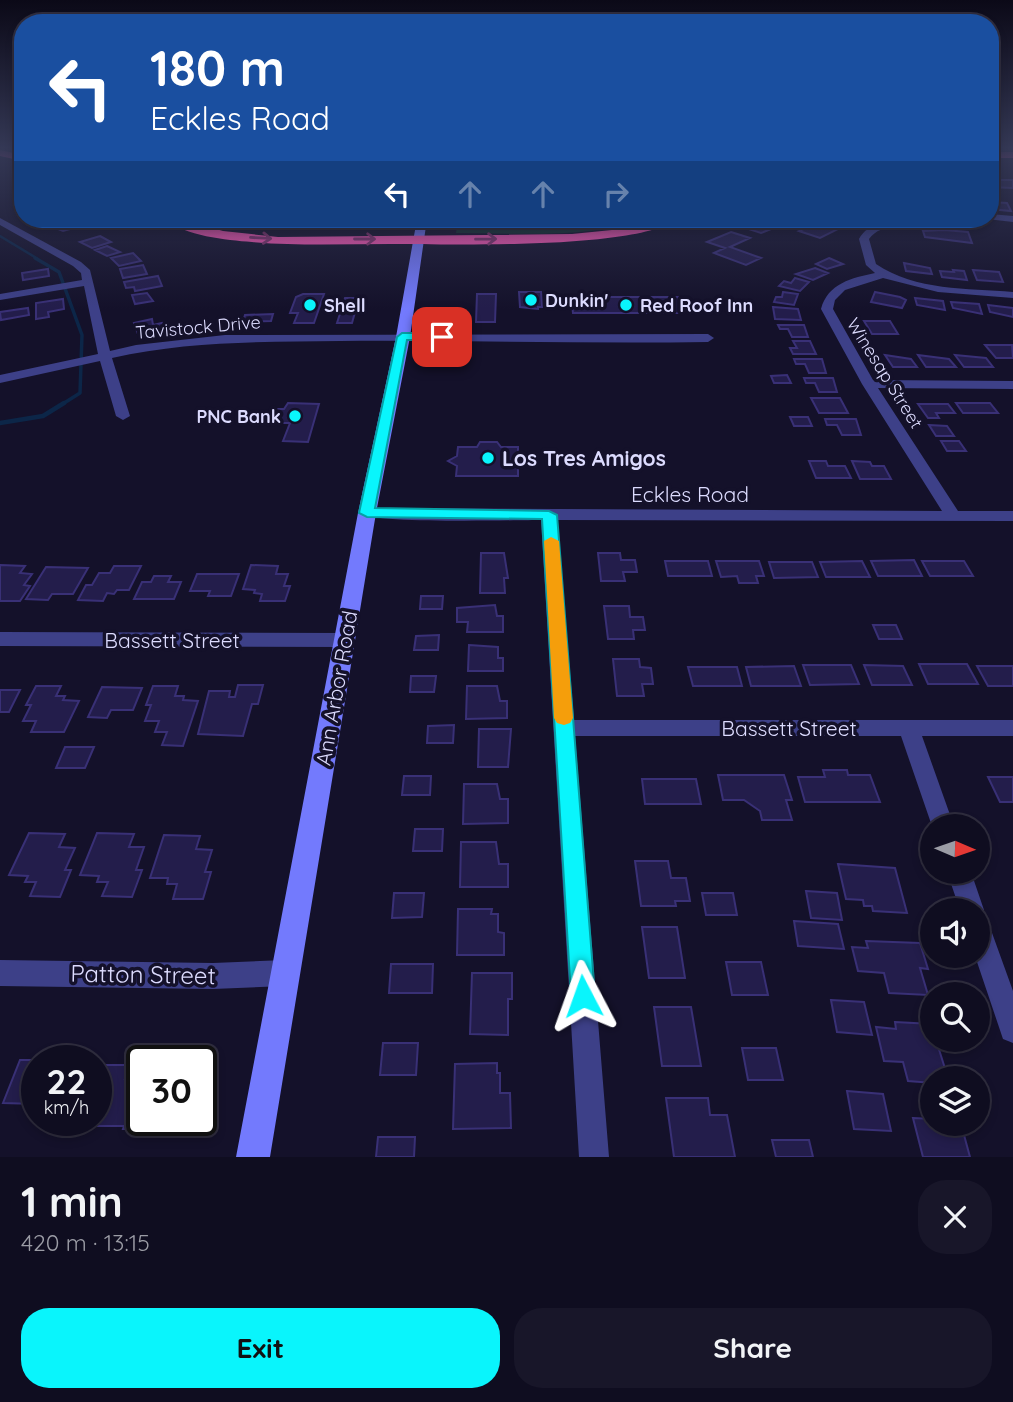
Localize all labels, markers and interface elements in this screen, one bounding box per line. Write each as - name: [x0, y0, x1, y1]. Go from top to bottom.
- text: 180 m: [150, 37, 285, 98]
- icon: left: [35, 42, 126, 133]
- text: Eckles Road: [150, 98, 330, 138]
- icon: left: [378, 175, 416, 213]
- icon: ahead: [451, 175, 489, 213]
- icon: ahead: [524, 175, 562, 213]
- icon: right: [597, 175, 635, 213]
- one-way arrow: [250, 232, 272, 245]
- one-way arrow: [354, 232, 377, 246]
- one-way arrow: [475, 232, 498, 246]
- place label: Dunkin': [545, 289, 608, 312]
- marker: Dunkin': [523, 292, 539, 308]
- place label: Shell: [324, 294, 366, 317]
- place label: Red Roof Inn: [640, 294, 753, 317]
- marker: Shell: [302, 297, 318, 313]
- marker: Red Roof Inn: [618, 297, 634, 313]
- pin: [412, 307, 472, 367]
- street label: Tavistock Drive: [134, 310, 262, 344]
- street label: Winesap Street: [842, 313, 928, 433]
- icon: arrive: [423, 318, 461, 356]
- place label: PNC Bank: [197, 405, 281, 428]
- marker: PNC Bank: [287, 408, 303, 424]
- place label: Los Tres Amigos: [502, 445, 666, 471]
- marker: Los Tres Amigos: [480, 450, 496, 466]
- street label: Eckles Road: [631, 481, 749, 507]
- street label: Ann Arbor Road: [310, 609, 362, 767]
- street label: Bassett Street: [104, 627, 240, 653]
- street label: Bassett Street: [721, 715, 857, 741]
- north arrow: [920, 814, 990, 884]
- map controls: [920, 814, 990, 1136]
- button: sound: [920, 898, 990, 968]
- street label: Patton Street: [70, 958, 216, 990]
- position arrow: [546, 959, 620, 1033]
- button: search: [920, 982, 990, 1052]
- speed limit sign: 30: [126, 1045, 217, 1136]
- text: 22: [47, 1059, 86, 1103]
- button: layers: [920, 1066, 990, 1136]
- text: km/h: [44, 1096, 89, 1119]
- text: 1 min: [21, 1175, 123, 1228]
- button: close: [918, 1180, 992, 1254]
- text: 420 m · 13:15: [21, 1228, 150, 1257]
- button: Exit: [21, 1308, 500, 1388]
- button: Share: [514, 1308, 992, 1388]

